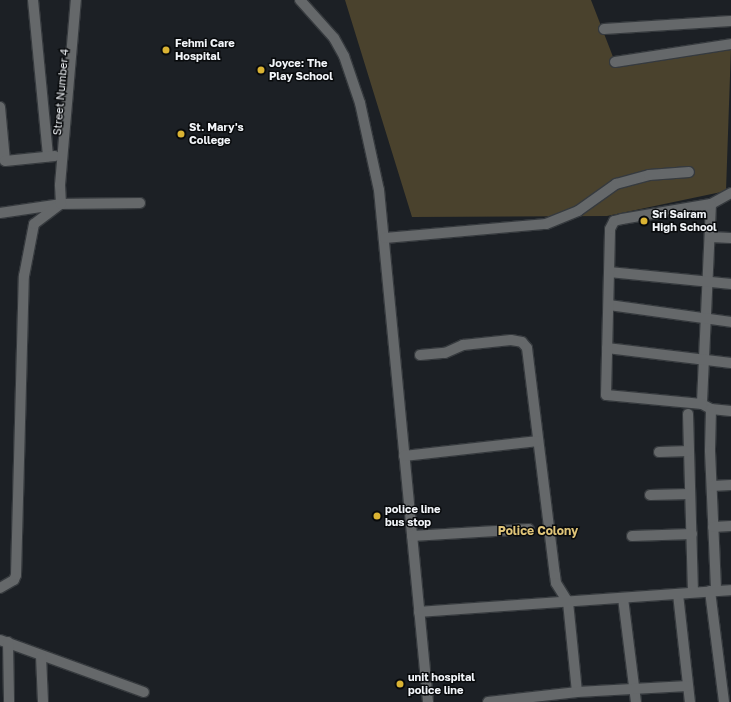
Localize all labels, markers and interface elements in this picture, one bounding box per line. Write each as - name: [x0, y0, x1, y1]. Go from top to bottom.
- place label: Fehmi Care Hospital: [175, 37, 235, 63]
- marker: Fehmi Care Hospital: [160, 44, 172, 56]
- street label: Street Number 4: [51, 48, 71, 136]
- place label: Joyce: The Play School: [269, 57, 333, 83]
- marker: Joyce: The Play School: [256, 65, 266, 75]
- place label: St. Mary's College: [189, 121, 244, 147]
- marker: St. Mary's College: [176, 129, 186, 139]
- place label: Sri Sairam High School: [652, 208, 717, 234]
- marker: Sri Sairam High School: [639, 216, 649, 226]
- place label: police line bus stop: [385, 503, 440, 529]
- marker: police line bus stop: [372, 511, 382, 521]
- district label: Police Colony: [498, 524, 578, 538]
- place label: unit hospital police line: [408, 671, 475, 697]
- marker: unit hospital police line: [395, 679, 405, 689]

